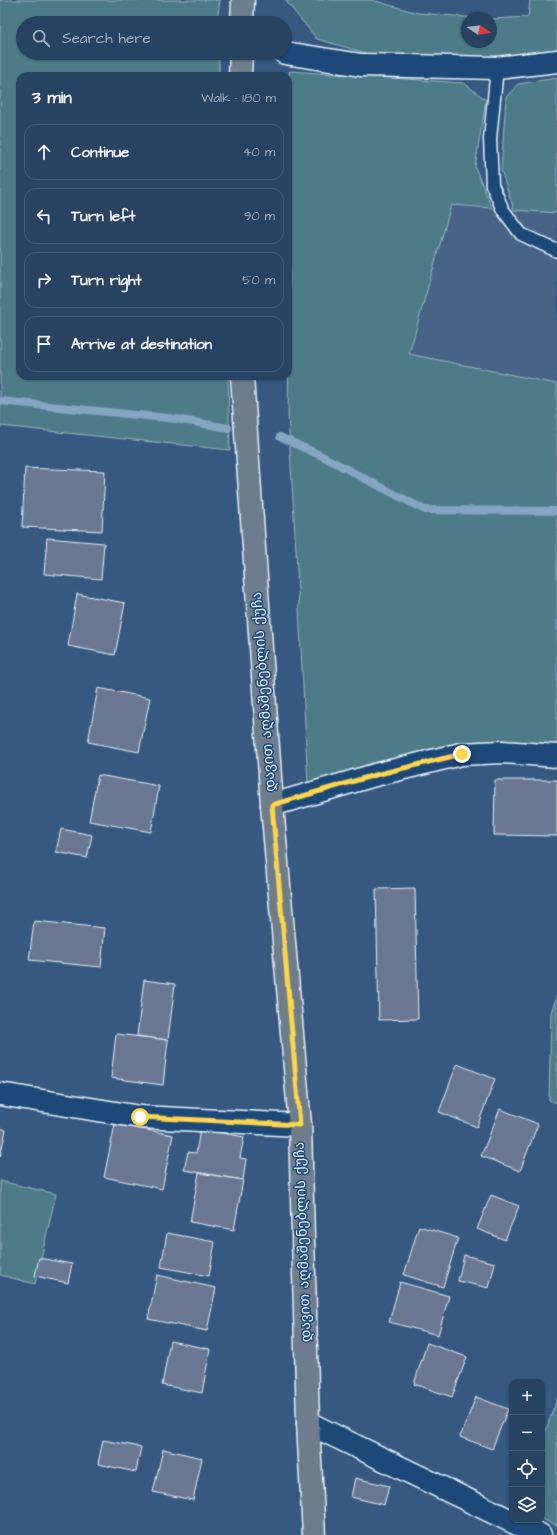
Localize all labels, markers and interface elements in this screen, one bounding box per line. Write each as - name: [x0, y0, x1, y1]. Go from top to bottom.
- north arrow: [461, 12, 497, 48]
- search box: [16, 16, 292, 60]
- icon: search: [30, 27, 52, 49]
- text: Search here: [62, 28, 151, 49]
- text: 3 min: [32, 86, 72, 110]
- text: Walk · 180 m: [201, 89, 276, 107]
- icon: ahead: [33, 141, 55, 163]
- text: Continue: [71, 142, 129, 163]
- text: 40 m: [243, 143, 275, 161]
- icon: left: [33, 205, 55, 227]
- text: Turn left: [71, 206, 135, 227]
- text: 90 m: [244, 207, 275, 225]
- icon: right: [33, 269, 55, 291]
- text: Turn right: [71, 270, 142, 291]
- text: 50 m: [242, 271, 275, 289]
- icon: arrive: [33, 333, 55, 355]
- text: Arrive at destination: [71, 334, 212, 355]
- street label: დავით აღმაშენებლის ქუჩა: [247, 591, 281, 793]
- route end: [453, 745, 471, 763]
- route start: [131, 1108, 149, 1126]
- street label: დავით აღმაშენებლის ქუჩა: [290, 1142, 316, 1342]
- map controls: [509, 1379, 545, 1523]
- button: +: [509, 1379, 545, 1415]
- button: −: [509, 1415, 545, 1451]
- button: locate: [509, 1451, 545, 1487]
- button: layers: [509, 1487, 545, 1523]

